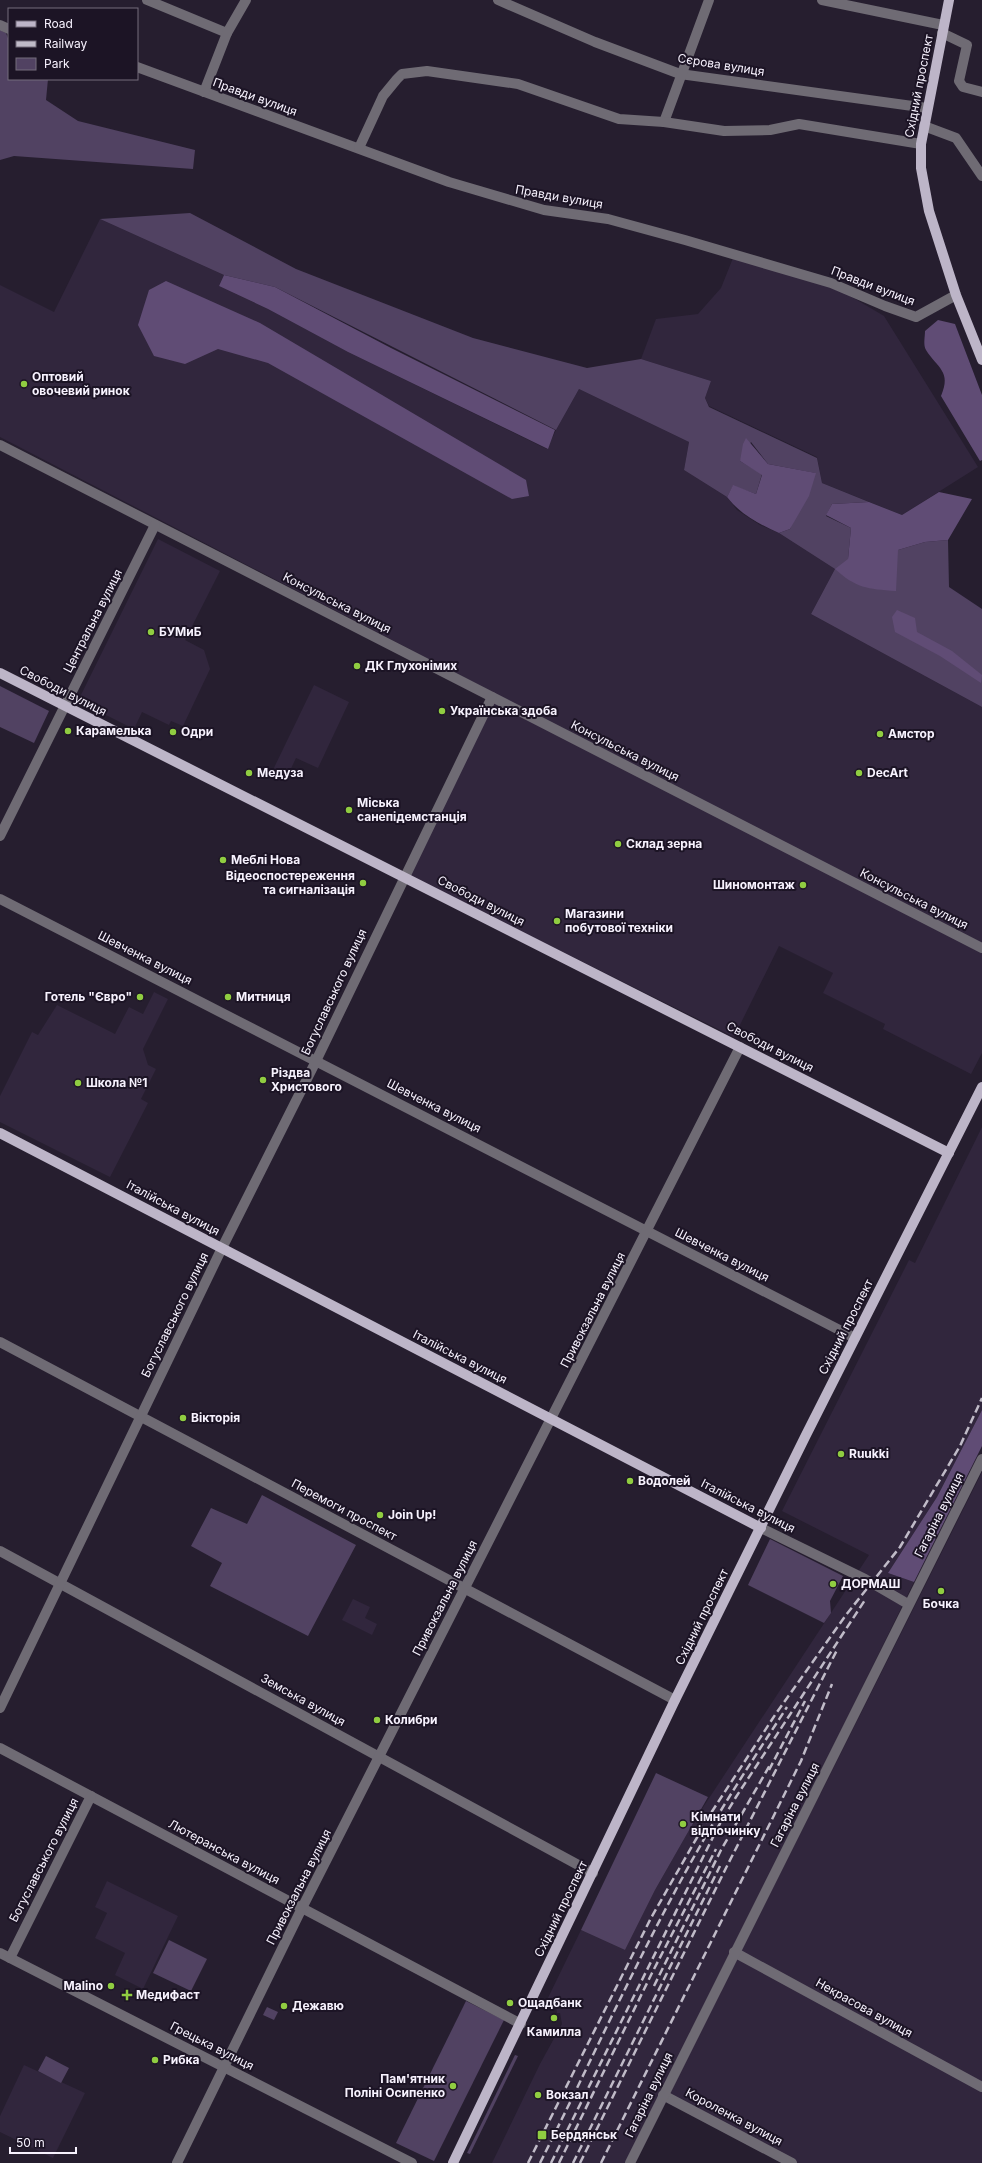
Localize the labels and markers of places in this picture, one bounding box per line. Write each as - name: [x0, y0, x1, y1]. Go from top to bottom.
- place label: Оптовий овочевий ринок: [32, 369, 130, 398]
- marker: Оптовий овочевий ринок: [19, 379, 29, 389]
- place label: БУМиБ: [159, 624, 202, 639]
- marker: БУМиБ: [146, 627, 156, 637]
- place label: ДК Глухонімих: [365, 658, 457, 673]
- marker: ДК Глухонімих: [352, 661, 362, 671]
- place label: Українська здоба: [450, 703, 557, 718]
- marker: Українська здоба: [437, 706, 447, 716]
- place label: Карамелька: [76, 723, 151, 738]
- place label: Одри: [181, 724, 213, 739]
- marker: Карамелька: [63, 726, 73, 736]
- place label: Амстор: [888, 726, 935, 741]
- marker: Одри: [168, 727, 178, 737]
- marker: Амстор: [875, 729, 885, 739]
- place label: Медуза: [257, 765, 304, 780]
- place label: DecArt: [867, 765, 909, 780]
- marker: Медуза: [244, 768, 254, 778]
- marker: DecArt: [854, 768, 864, 778]
- place label: Міська санепідемстанція: [357, 795, 467, 824]
- marker: Міська санепідемстанція: [344, 805, 354, 815]
- place label: Склад зерна: [626, 836, 702, 851]
- marker: Склад зерна: [613, 839, 623, 849]
- place label: Меблі Нова: [231, 852, 300, 867]
- marker: Меблі Нова: [218, 855, 228, 865]
- place label: Відеоспостереження та сигналізація: [226, 868, 355, 897]
- place label: Шиномонтаж: [713, 877, 796, 892]
- marker: Відеоспостереження та сигналізація: [358, 878, 368, 888]
- marker: Шиномонтаж: [798, 880, 808, 890]
- place label: Магазини побутової техніки: [565, 906, 673, 935]
- marker: Магазини побутової техніки: [552, 916, 562, 926]
- place label: Готель "Євро": [45, 989, 132, 1004]
- place label: Митниця: [236, 989, 291, 1004]
- marker: Готель "Євро": [135, 992, 145, 1002]
- marker: Митниця: [223, 992, 233, 1002]
- place label: Різдва Христового: [271, 1065, 342, 1094]
- place label: Школа №1: [86, 1075, 147, 1090]
- marker: Різдва Христового: [258, 1075, 268, 1085]
- marker: Школа №1: [73, 1078, 83, 1088]
- place label: Вікторія: [191, 1410, 240, 1425]
- marker: Вікторія: [178, 1413, 188, 1423]
- place label: Ruukki: [849, 1446, 889, 1461]
- marker: Ruukki: [836, 1449, 846, 1459]
- place label: Водолей: [638, 1473, 691, 1488]
- marker: Водолей: [625, 1476, 635, 1486]
- place label: Join Up!: [388, 1507, 436, 1522]
- marker: Join Up!: [375, 1510, 385, 1520]
- place label: ДОРМАШ: [841, 1576, 901, 1591]
- marker: ДОРМАШ: [828, 1579, 838, 1589]
- marker: Бочка: [936, 1586, 946, 1596]
- place label: Бочка: [923, 1596, 959, 1611]
- place label: Колибри: [385, 1712, 438, 1727]
- marker: Колибри: [372, 1715, 382, 1725]
- place label: Кімнати відпочинку: [691, 1809, 761, 1838]
- marker: Кімнати відпочинку: [678, 1819, 688, 1829]
- place label: Malino: [64, 1978, 103, 1993]
- marker: Malino: [106, 1981, 116, 1991]
- place label: Медифаст: [136, 1987, 200, 2002]
- marker: Медифаст: [121, 1989, 133, 2001]
- place label: Ощадбанк: [518, 1995, 582, 2010]
- place label: Дежавю: [292, 1998, 344, 2013]
- marker: Ощадбанк: [505, 1998, 515, 2008]
- marker: Дежавю: [279, 2001, 289, 2011]
- marker: Камилла: [549, 2013, 559, 2023]
- place label: Камилла: [527, 2024, 581, 2039]
- place label: Рибка: [163, 2052, 200, 2067]
- marker: Рибка: [150, 2055, 160, 2065]
- place label: Пам'ятник Поліні Осипенко: [345, 2071, 445, 2100]
- marker: Пам'ятник Поліні Осипенко: [448, 2081, 458, 2091]
- place label: Вокзал: [546, 2087, 588, 2102]
- marker: Вокзал: [533, 2090, 543, 2100]
- place label: Бердянськ: [551, 2127, 617, 2142]
- marker: Бердянськ: [536, 2129, 548, 2141]

